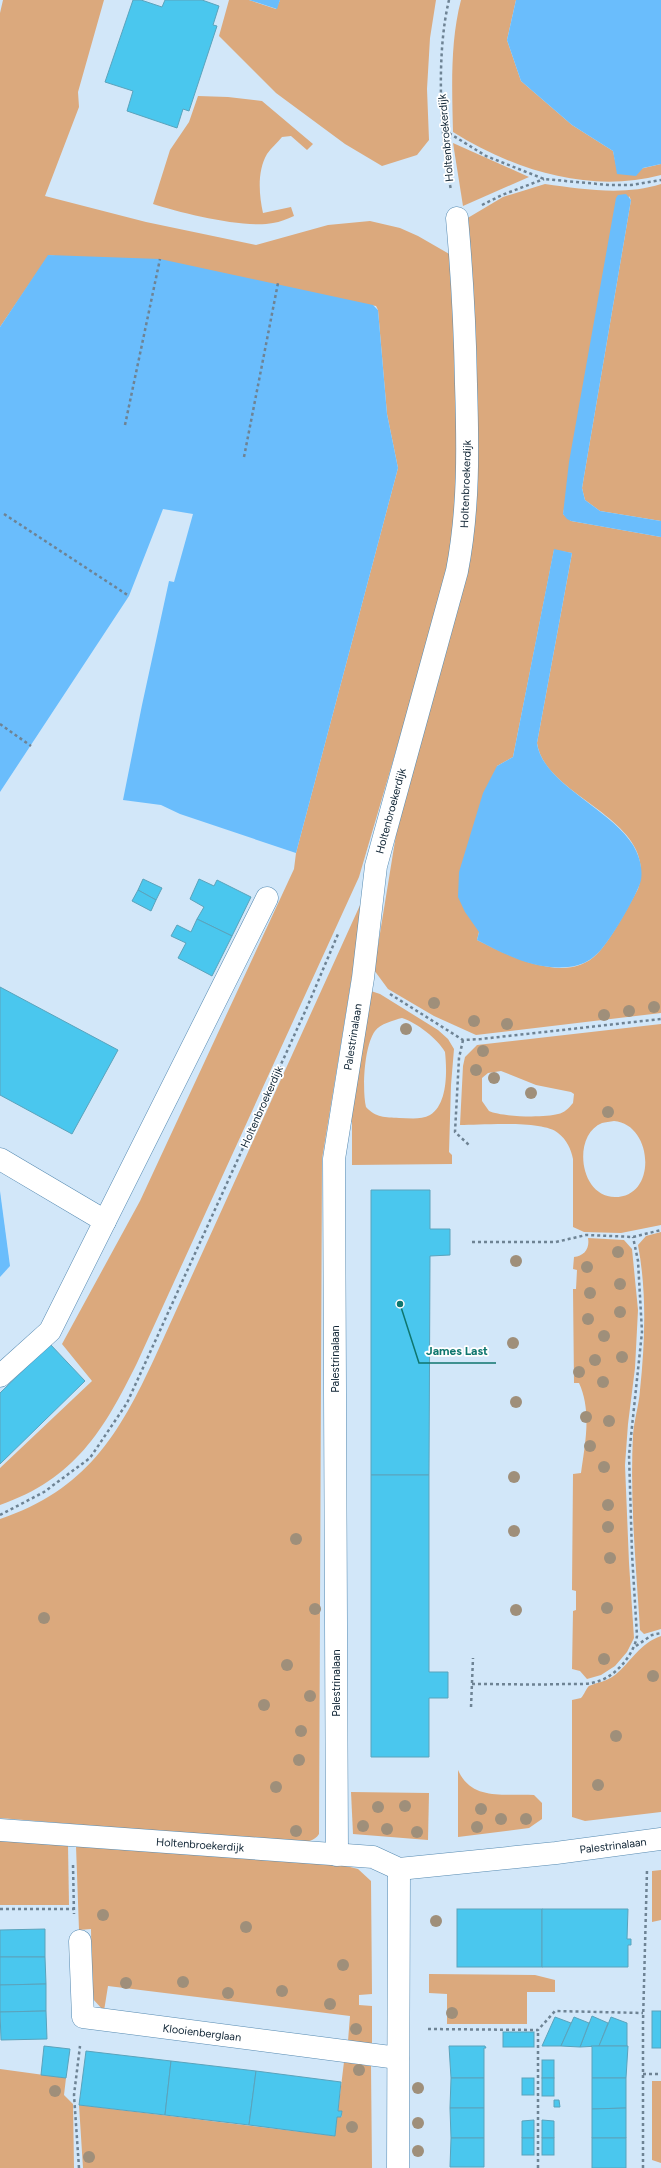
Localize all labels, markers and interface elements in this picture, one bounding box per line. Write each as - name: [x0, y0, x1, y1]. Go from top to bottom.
- street label: Holtenbroekerdijk: [436, 93, 456, 182]
- street label: Holtenbroekerdijk: [458, 439, 474, 528]
- street label: Holtenbroekerdijk: [373, 766, 409, 855]
- street label: Palestrinalaan: [341, 1003, 365, 1071]
- street label: Holtenbroekerdijk: [238, 1064, 286, 1150]
- street label: Palestrinalaan: [329, 1325, 342, 1393]
- callout: James Last: [419, 1339, 496, 1363]
- text: James Last: [426, 1344, 488, 1358]
- street label: Palestrinalaan: [330, 1649, 343, 1717]
- street label: Holtenbroekerdijk: [156, 1835, 245, 1855]
- street label: Palestrinalaan: [579, 1835, 647, 1857]
- street label: Klooienberglaan: [162, 2022, 242, 2044]

